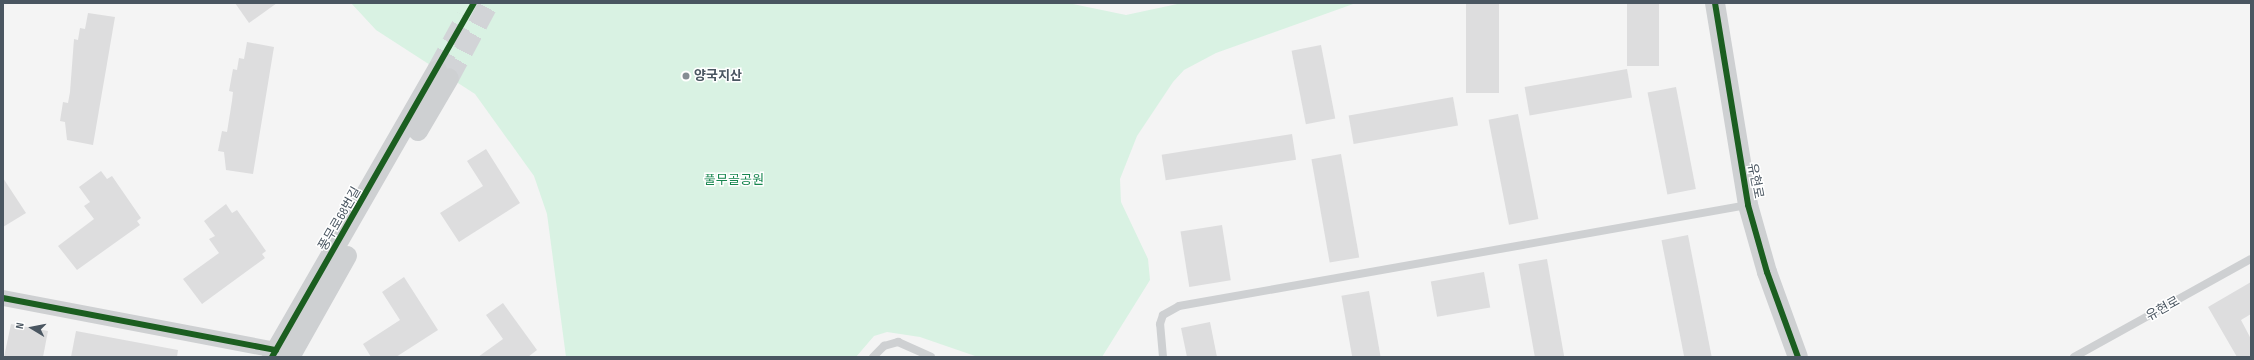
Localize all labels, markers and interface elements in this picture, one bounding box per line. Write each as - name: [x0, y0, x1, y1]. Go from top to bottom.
- place label: 양국지산: [694, 68, 742, 84]
- marker: 양국지산: [681, 71, 691, 81]
- street label: 유현로: [1744, 162, 1766, 200]
- park label: 풀무골공원: [704, 172, 764, 188]
- street label: 풍무로68번길: [315, 184, 365, 254]
- street label: 유현로: [2144, 293, 2182, 325]
- north arrow: [12, 308, 52, 348]
- text: N: [13, 322, 27, 330]

